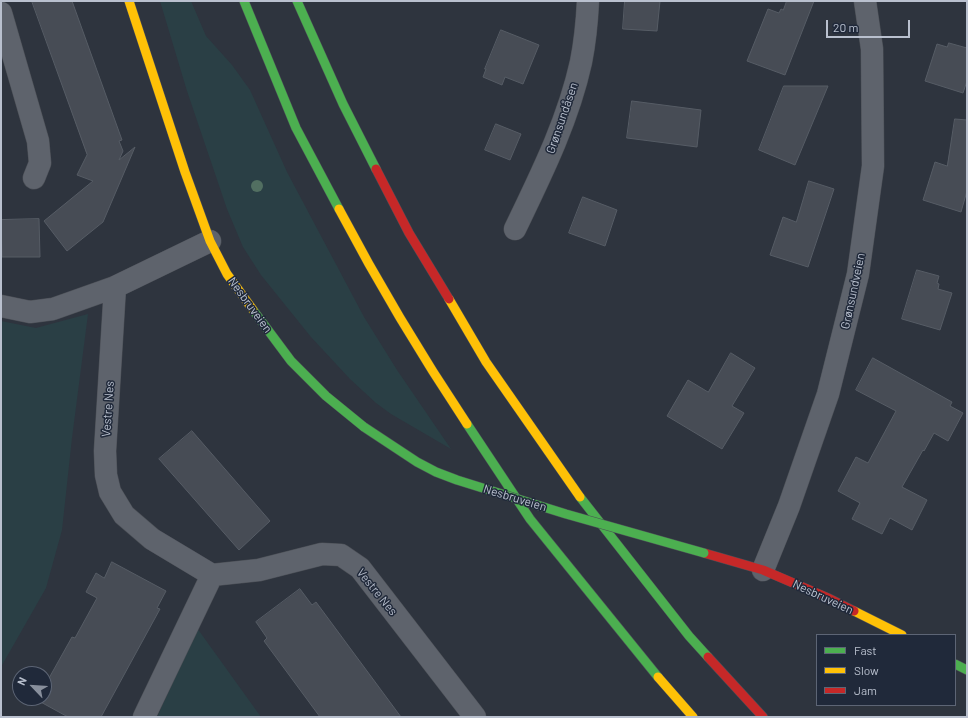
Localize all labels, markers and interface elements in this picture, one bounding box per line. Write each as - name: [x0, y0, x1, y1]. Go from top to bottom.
- scale bar: [828, 12, 912, 38]
- text: 20 m: [833, 20, 859, 34]
- street label: Grønsundåsen: [543, 80, 581, 156]
- street label: Grønsundveien: [838, 252, 868, 330]
- street label: Nesbruveien: [225, 274, 275, 336]
- street label: Vestre Nes: [99, 380, 117, 438]
- street label: Nesbruveien: [482, 482, 548, 514]
- street label: Vestre Nes: [354, 566, 400, 618]
- street label: Nesbruveien: [790, 577, 856, 617]
- legend: [816, 634, 956, 706]
- text: Fast: [854, 643, 877, 657]
- text: Slow: [854, 663, 879, 677]
- north arrow: [12, 666, 52, 706]
- text: N: [14, 675, 29, 687]
- text: Jam: [854, 683, 877, 697]

